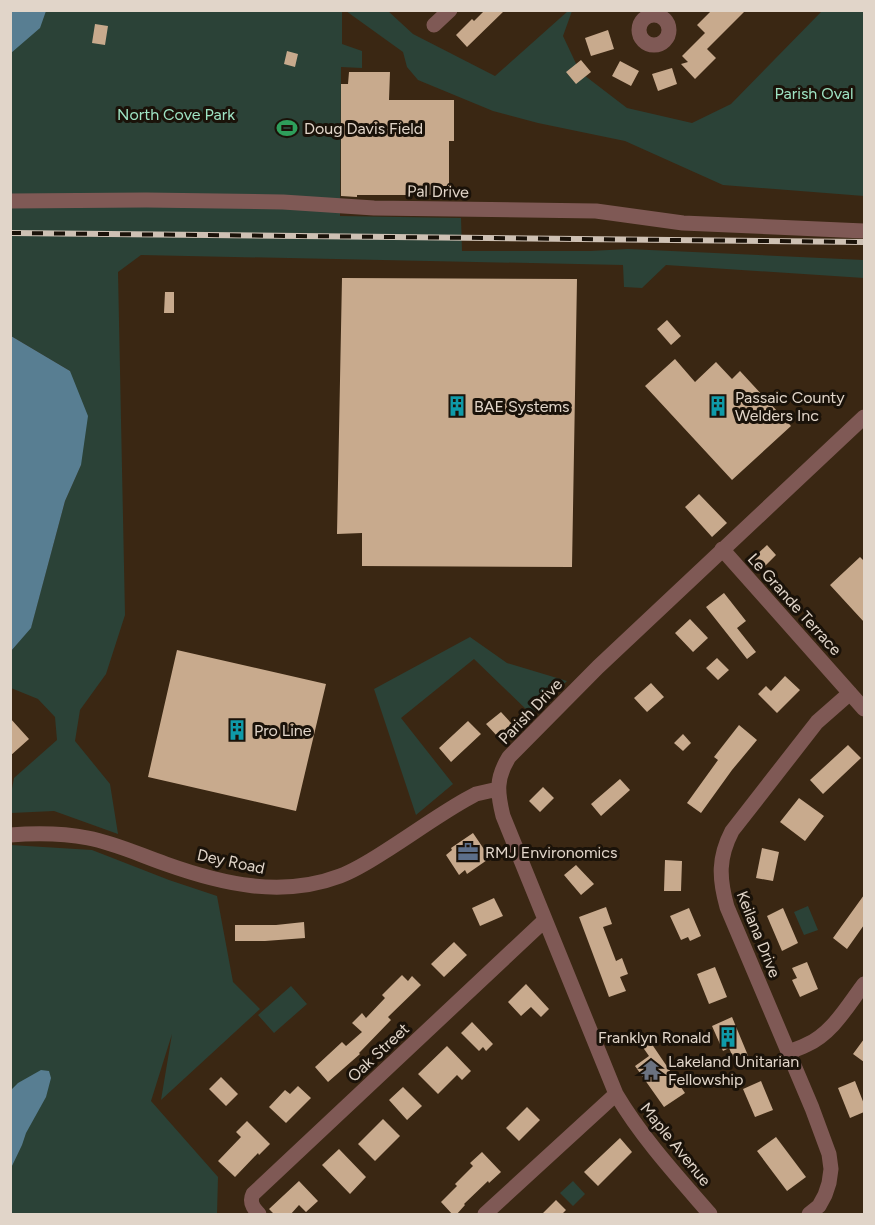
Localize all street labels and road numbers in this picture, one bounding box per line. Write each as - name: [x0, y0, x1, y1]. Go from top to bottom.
- street label: Pal Drive: [407, 181, 469, 202]
- street label: Le Grande Terrace: [744, 549, 846, 659]
- street label: Parish Drive: [494, 674, 566, 748]
- street label: Dey Road: [195, 845, 266, 878]
- street label: Keilana Drive: [733, 888, 785, 981]
- street label: Oak Street: [344, 1019, 413, 1086]
- street label: Maple Avenue: [636, 1099, 715, 1190]

